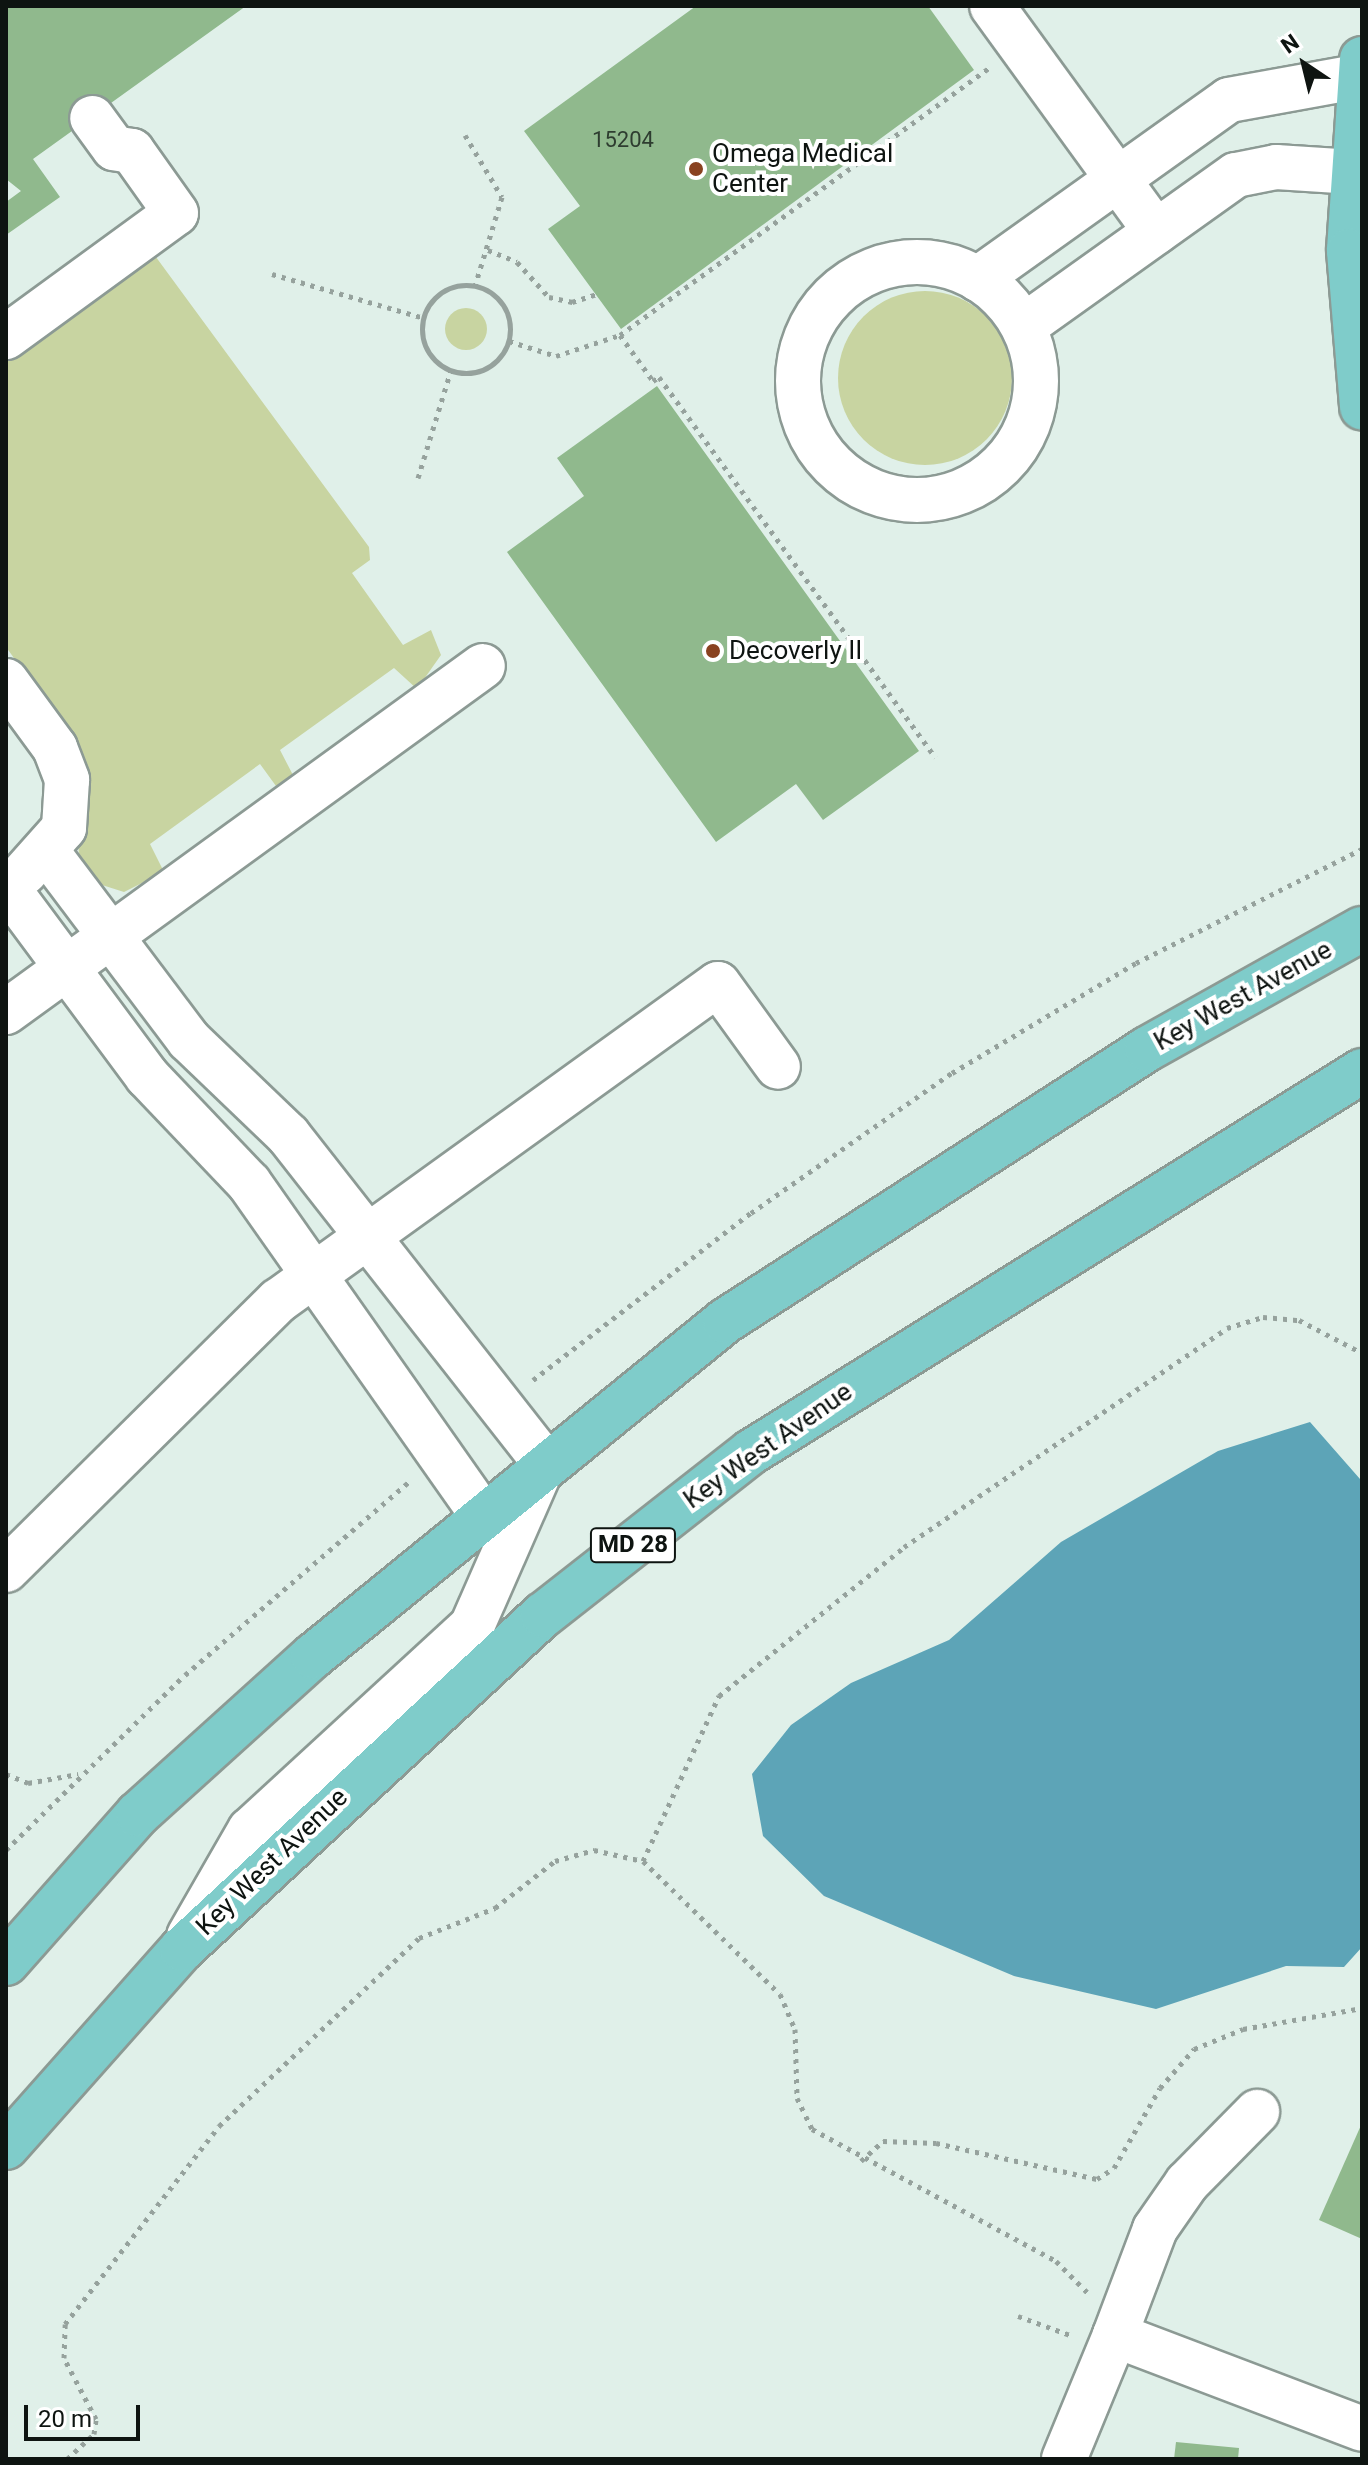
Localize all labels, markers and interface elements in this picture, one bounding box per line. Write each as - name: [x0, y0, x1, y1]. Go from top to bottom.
- north arrow: [1264, 24, 1344, 104]
- text: N: [1276, 29, 1303, 59]
- house number: 15204: [592, 127, 654, 153]
- place label: Omega Medical Center: [712, 138, 893, 200]
- marker: Omega Medical Center: [687, 160, 705, 178]
- place label: Decoverly II: [729, 635, 862, 667]
- marker: Decoverly II: [704, 642, 722, 660]
- street label: Key West Avenue: [1149, 934, 1337, 1058]
- street label: Key West Avenue: [678, 1376, 858, 1516]
- road number: MD 28: [589, 1525, 677, 1565]
- street label: Key West Avenue: [190, 1782, 354, 1942]
- scale bar: [28, 2389, 144, 2439]
- text: 20 m: [38, 2405, 92, 2433]

